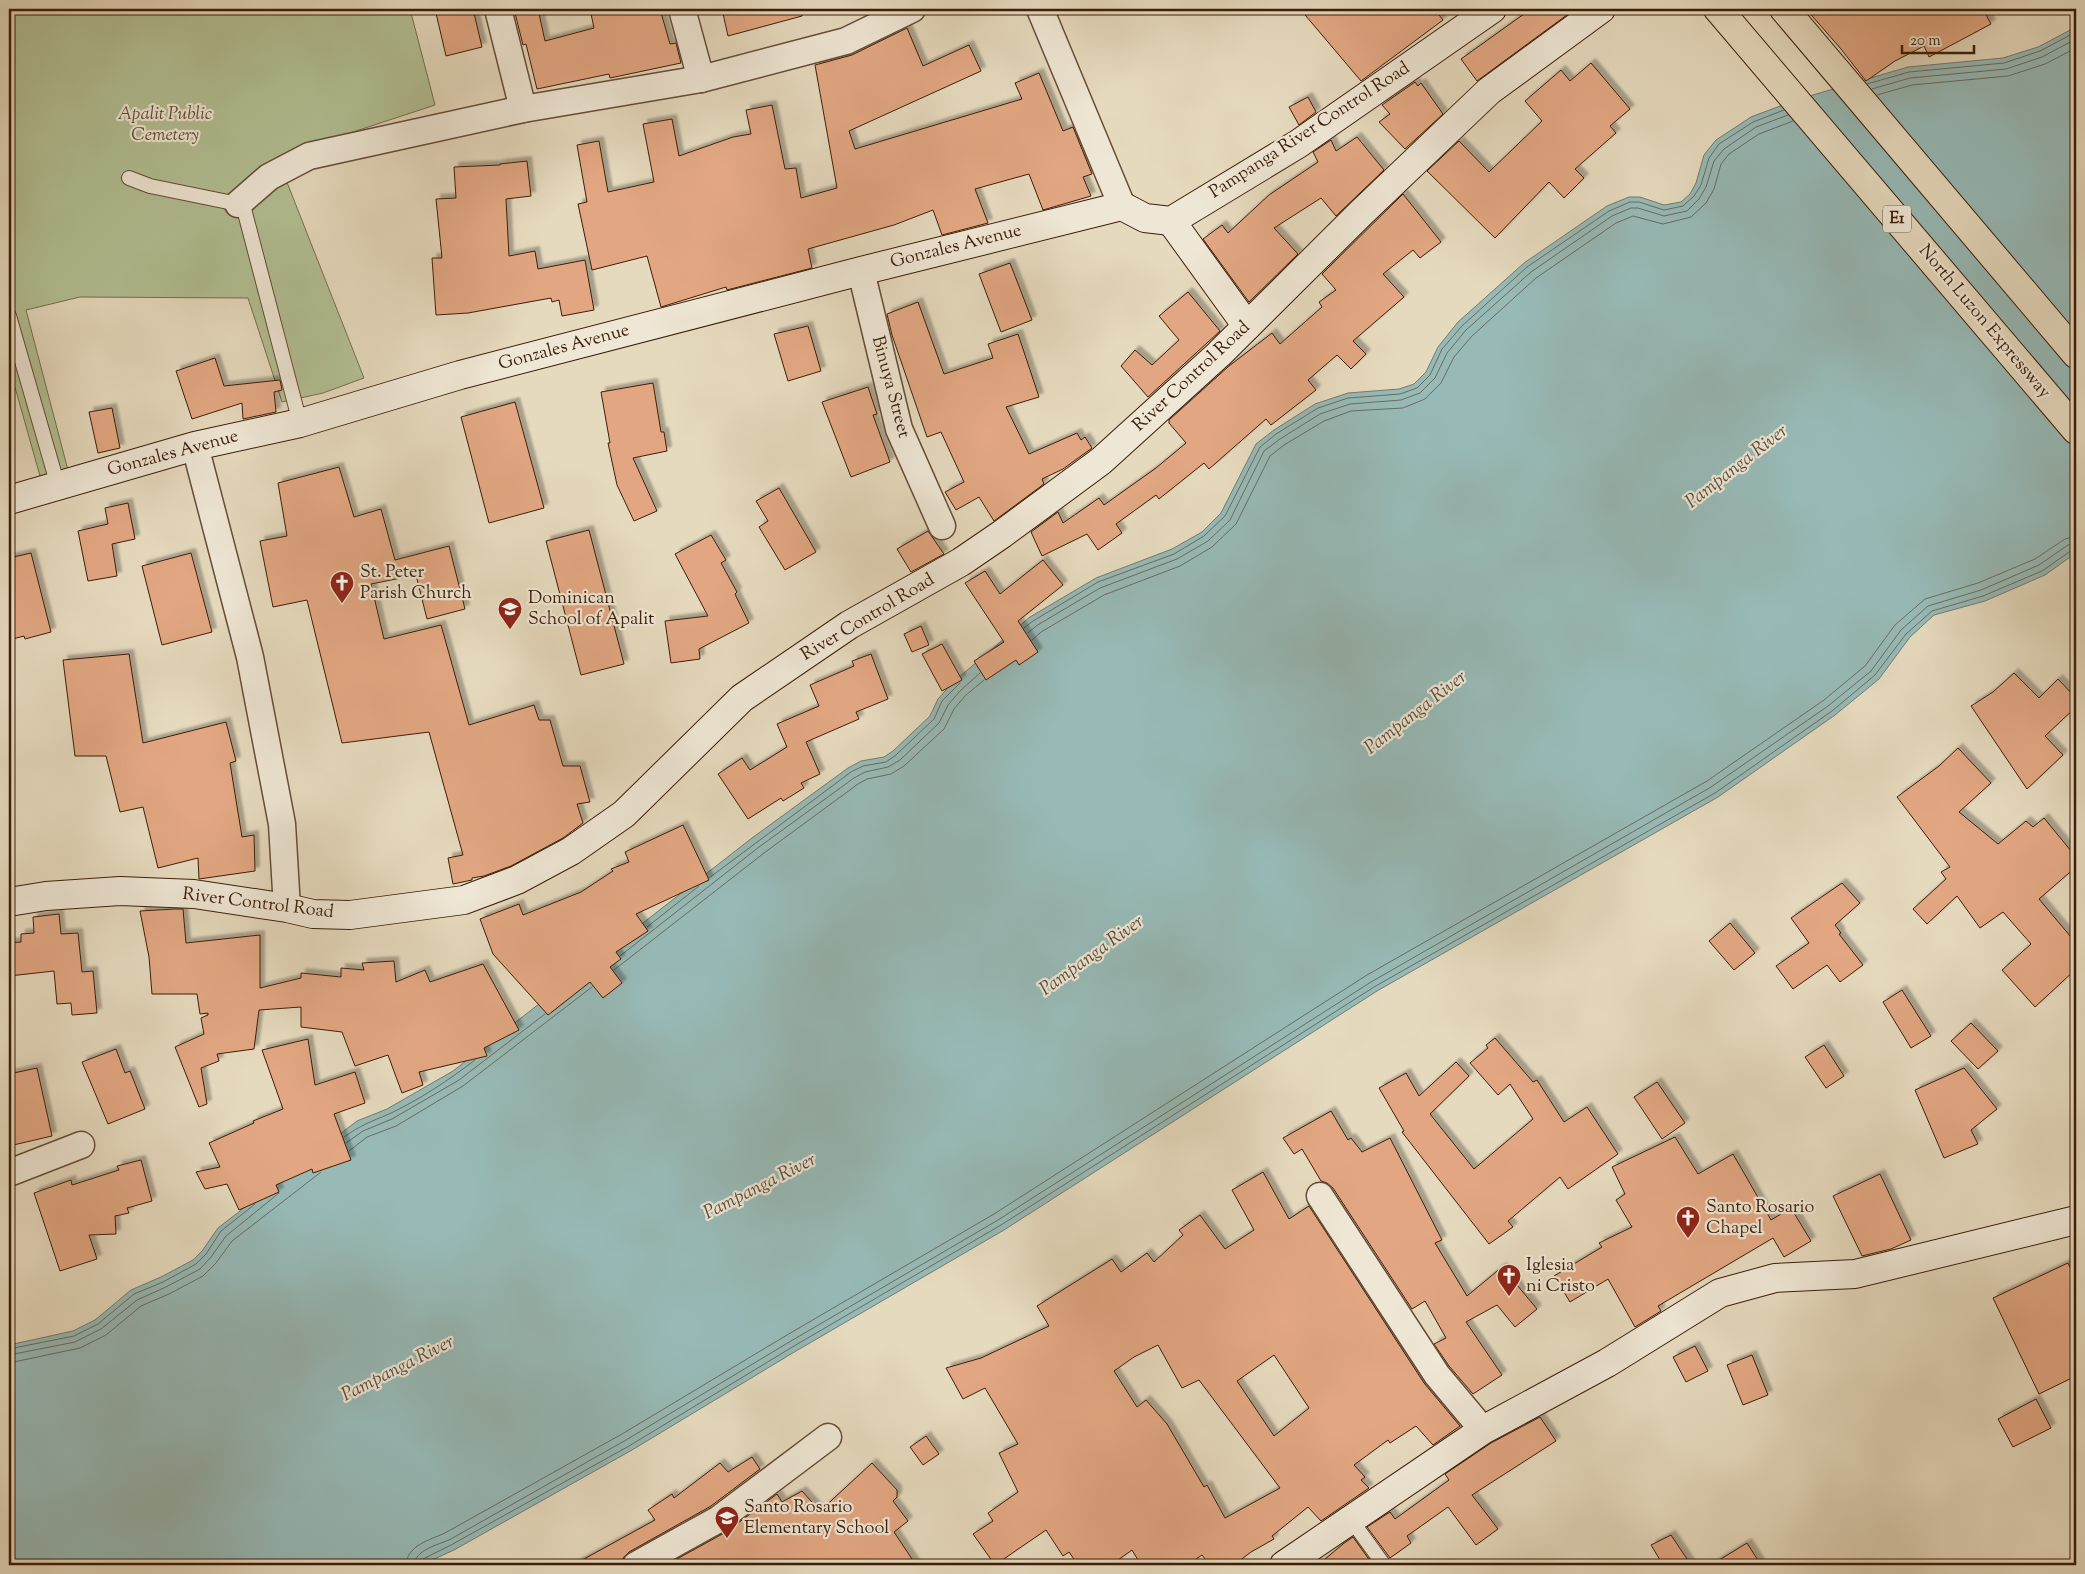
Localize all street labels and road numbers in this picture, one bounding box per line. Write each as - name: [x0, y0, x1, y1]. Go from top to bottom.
- street label: Pampanga River Control Road: [1205, 56, 1415, 206]
- road number: E1: [1883, 205, 1911, 232]
- street label: Gonzales Avenue: [888, 218, 1024, 276]
- street label: North Luzon Expressway: [1912, 239, 2056, 405]
- street label: River Control Road: [1128, 316, 1256, 438]
- street label: Gonzales Avenue: [496, 318, 632, 378]
- street label: Binuya Street: [864, 333, 916, 441]
- street label: Gonzales Avenue: [105, 424, 241, 484]
- street label: River Control Road: [796, 568, 940, 668]
- street label: River Control Road: [181, 882, 335, 926]

